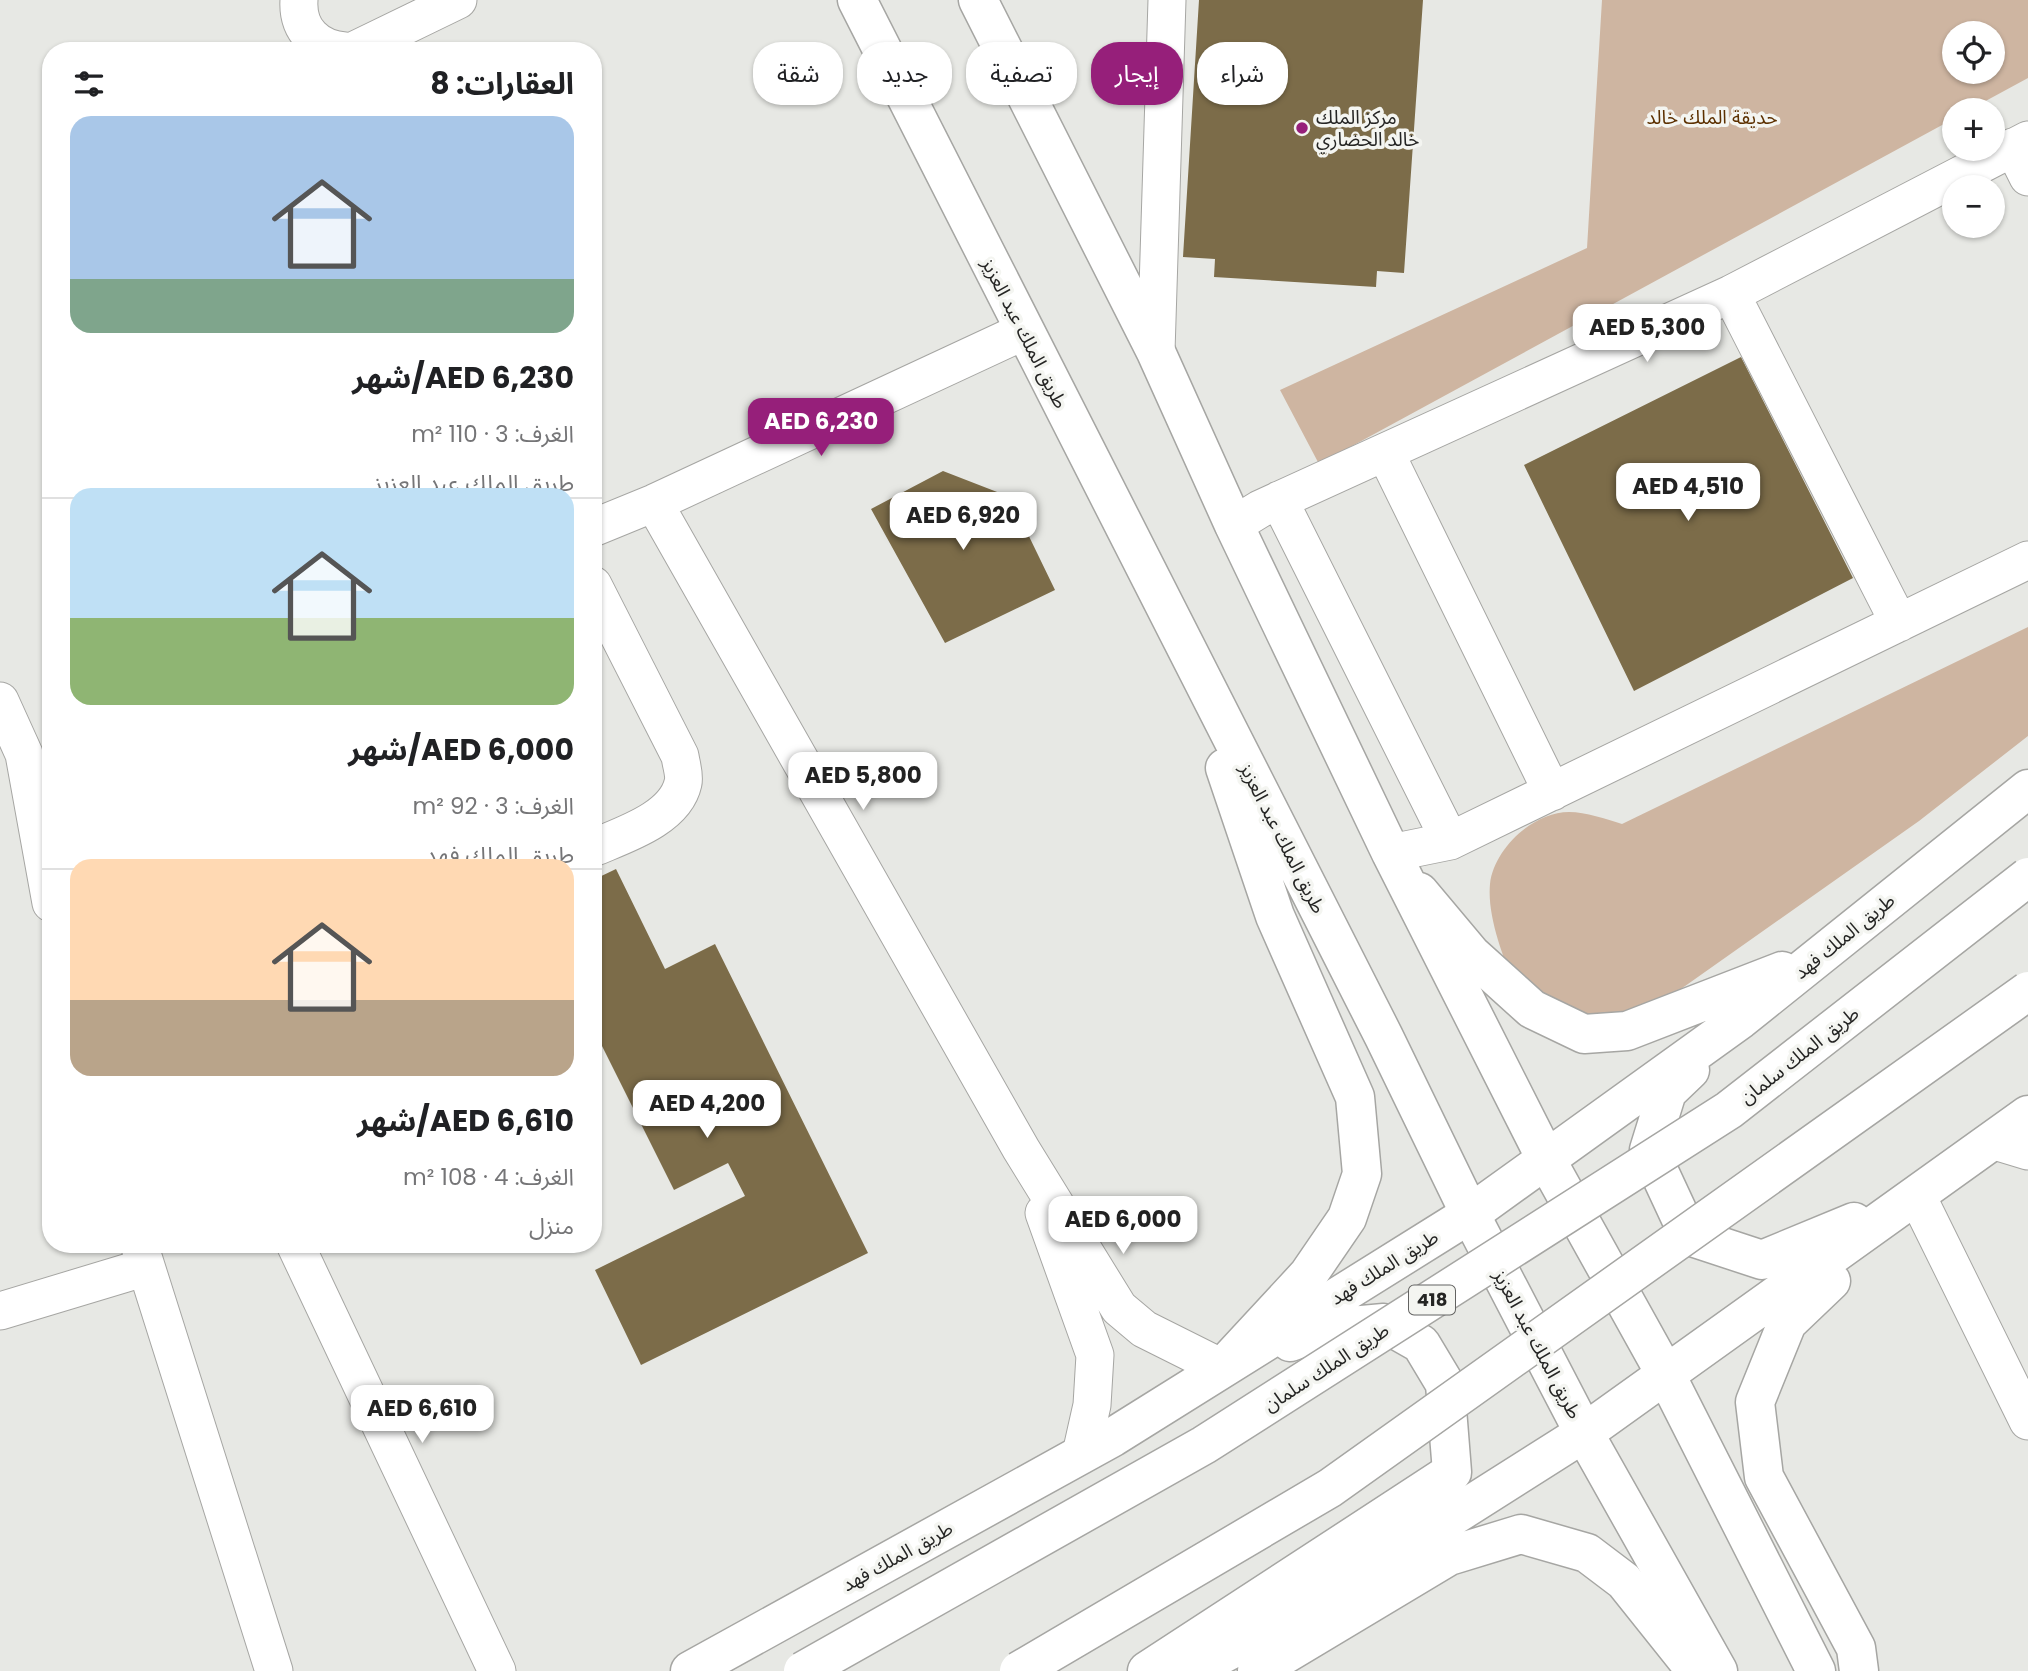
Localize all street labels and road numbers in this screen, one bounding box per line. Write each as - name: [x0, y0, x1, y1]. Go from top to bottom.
- street label: طريق الملك عبد العزيز: [975, 253, 1074, 413]
- street label: طريق الملك عبد العزيز: [1233, 758, 1332, 918]
- street label: طريق الملك فهد: [1788, 887, 1901, 986]
- street label: طريق الملك سلمان: [1734, 1000, 1865, 1111]
- street label: طريق الملك فهد: [1325, 1223, 1444, 1311]
- street label: طريق الملك عبد العزيز: [1486, 1264, 1588, 1424]
- road number: 418: [1409, 1286, 1455, 1315]
- street label: طريق الملك سلمان: [1258, 1317, 1394, 1418]
- street label: طريق الملك فهد: [837, 1515, 958, 1598]

